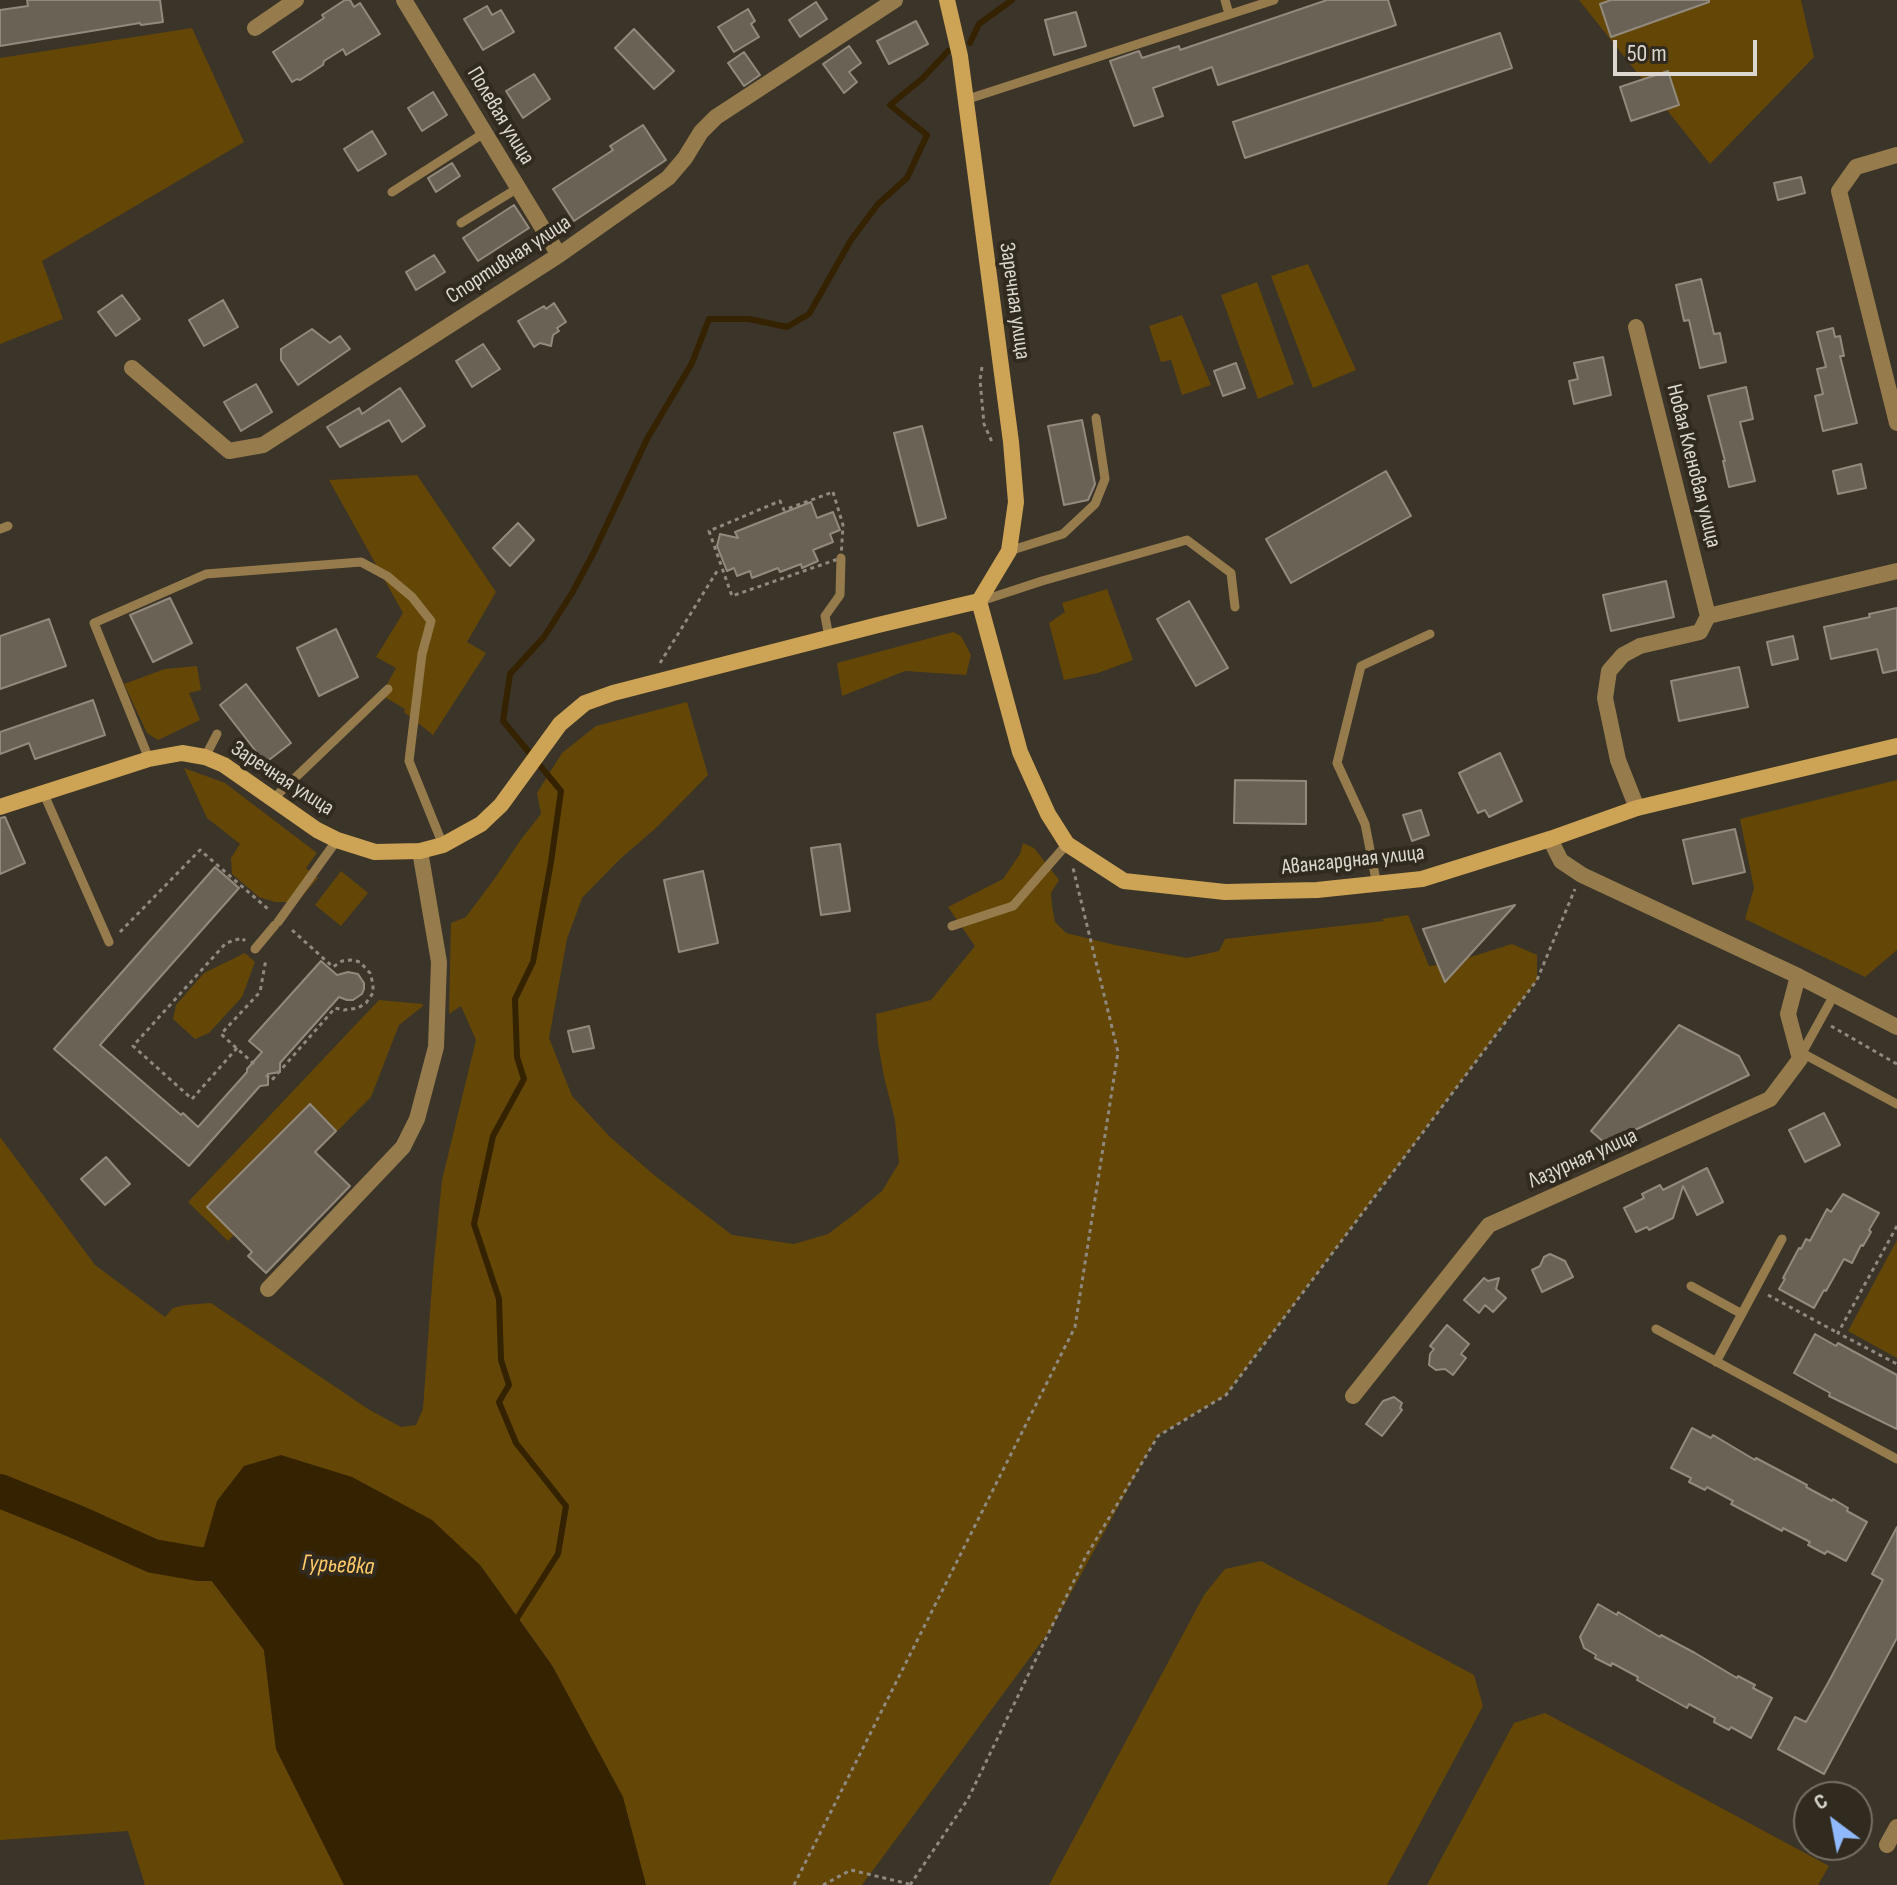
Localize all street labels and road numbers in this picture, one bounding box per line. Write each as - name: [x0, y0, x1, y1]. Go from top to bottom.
- street label: Полевая улица: [460, 62, 540, 170]
- street label: Спортивная улица: [442, 210, 576, 310]
- street label: Заречная улица: [993, 241, 1035, 361]
- street label: Новая Кленовая улица: [1660, 381, 1726, 551]
- street label: Заречная улица: [225, 736, 339, 822]
- street label: Авангардная улица: [1280, 840, 1426, 882]
- street label: Лазурная улица: [1525, 1123, 1641, 1195]

